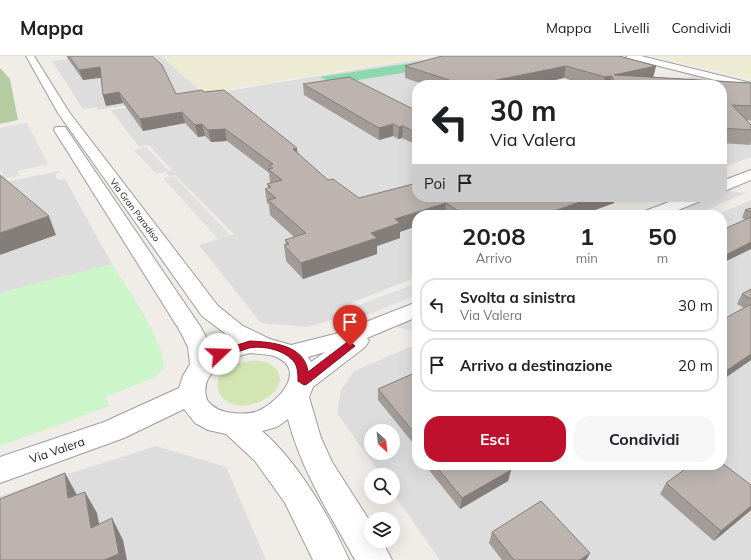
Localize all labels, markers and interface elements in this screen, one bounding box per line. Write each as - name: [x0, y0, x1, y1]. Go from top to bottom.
- text: Mappa: [20, 16, 84, 40]
- text: Mappa: [546, 19, 592, 37]
- text: Livelli: [614, 19, 649, 37]
- text: Condividi: [671, 19, 731, 37]
- text: 30 m: [490, 93, 556, 128]
- icon: left: [424, 96, 476, 148]
- text: Via Valera: [490, 128, 576, 151]
- icon: arrive: [454, 172, 476, 194]
- text: Poi: [424, 174, 446, 193]
- street label: Via Gran Paradiso: [108, 176, 162, 244]
- text: 20:08: [462, 221, 526, 251]
- text: 1: [580, 221, 594, 251]
- text: 50: [648, 221, 677, 251]
- text: Arrivo: [476, 250, 512, 266]
- text: min: [576, 250, 598, 266]
- text: m: [657, 250, 668, 266]
- text: Svolta a sinistra: [460, 288, 576, 307]
- icon: left: [426, 294, 448, 316]
- text: 30 m: [678, 296, 713, 315]
- pin: [333, 305, 367, 346]
- text: Via Valera: [460, 307, 522, 323]
- icon: arrive: [339, 311, 361, 333]
- position arrow: [198, 333, 240, 375]
- icon: arrive: [426, 354, 448, 376]
- text: Arrivo a destinazione: [460, 356, 612, 375]
- text: 20 m: [678, 356, 713, 375]
- button: Esci: [424, 416, 566, 462]
- button: Condividi: [574, 416, 715, 462]
- north arrow: [364, 424, 400, 460]
- map controls: [364, 424, 400, 548]
- street label: Via Valera: [27, 434, 87, 466]
- button: search: [364, 468, 400, 504]
- button: layers: [364, 512, 400, 548]

